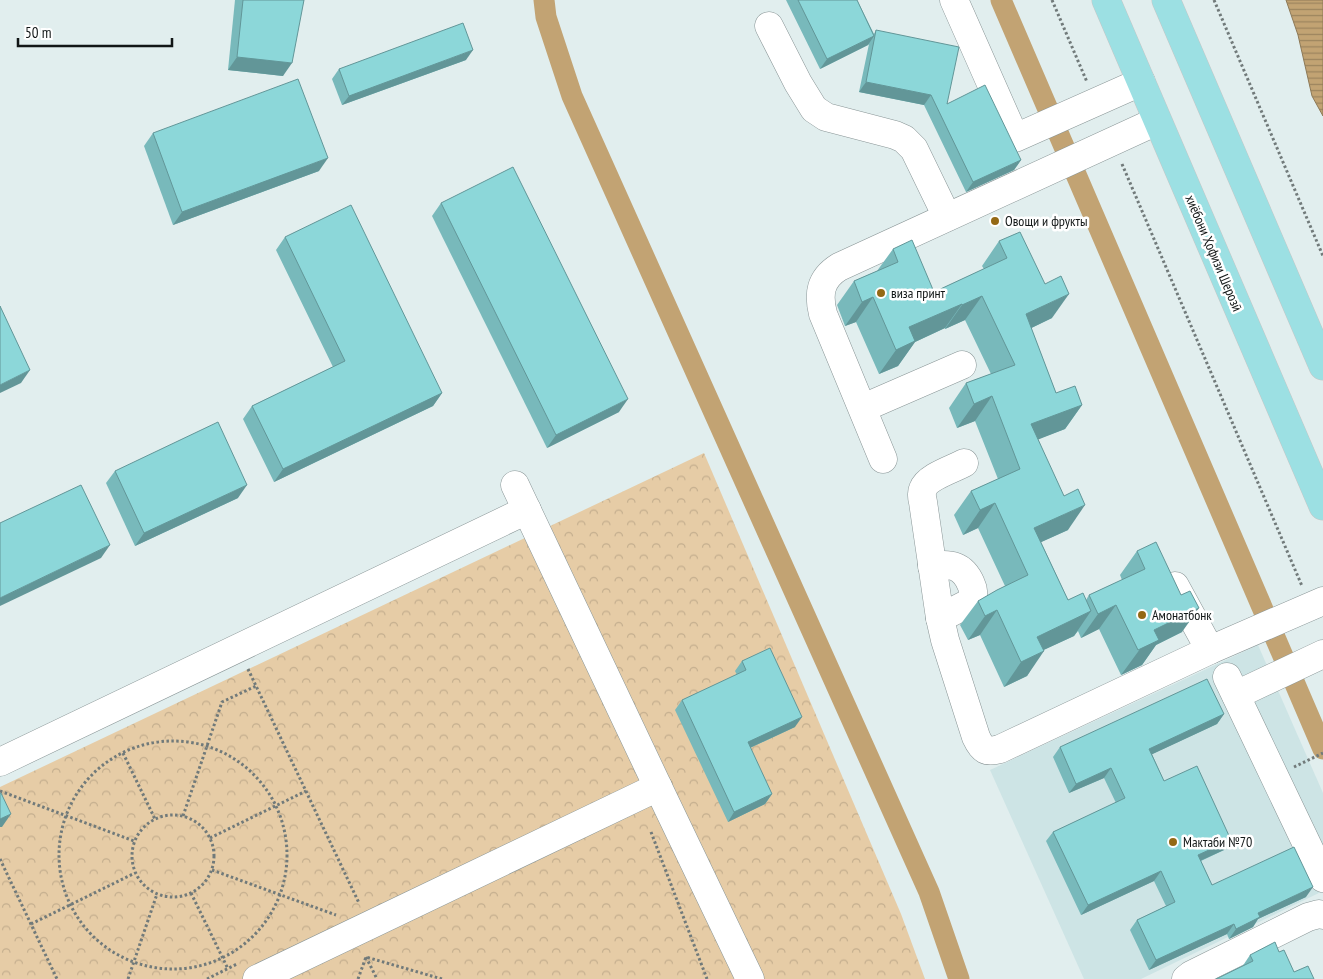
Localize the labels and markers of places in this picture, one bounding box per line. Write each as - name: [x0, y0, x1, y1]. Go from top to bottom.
- place label: Овощи и фрукты: [1005, 212, 1087, 230]
- marker: Овощи и фрукты: [989, 215, 1001, 227]
- place label: виза принт: [891, 284, 946, 302]
- marker: виза принт: [875, 287, 887, 299]
- place label: Амонатбонк: [1152, 606, 1212, 624]
- marker: Амонатбонк: [1136, 609, 1148, 621]
- place label: Мактаби №70: [1183, 833, 1252, 851]
- marker: Мактаби №70: [1167, 836, 1179, 848]

